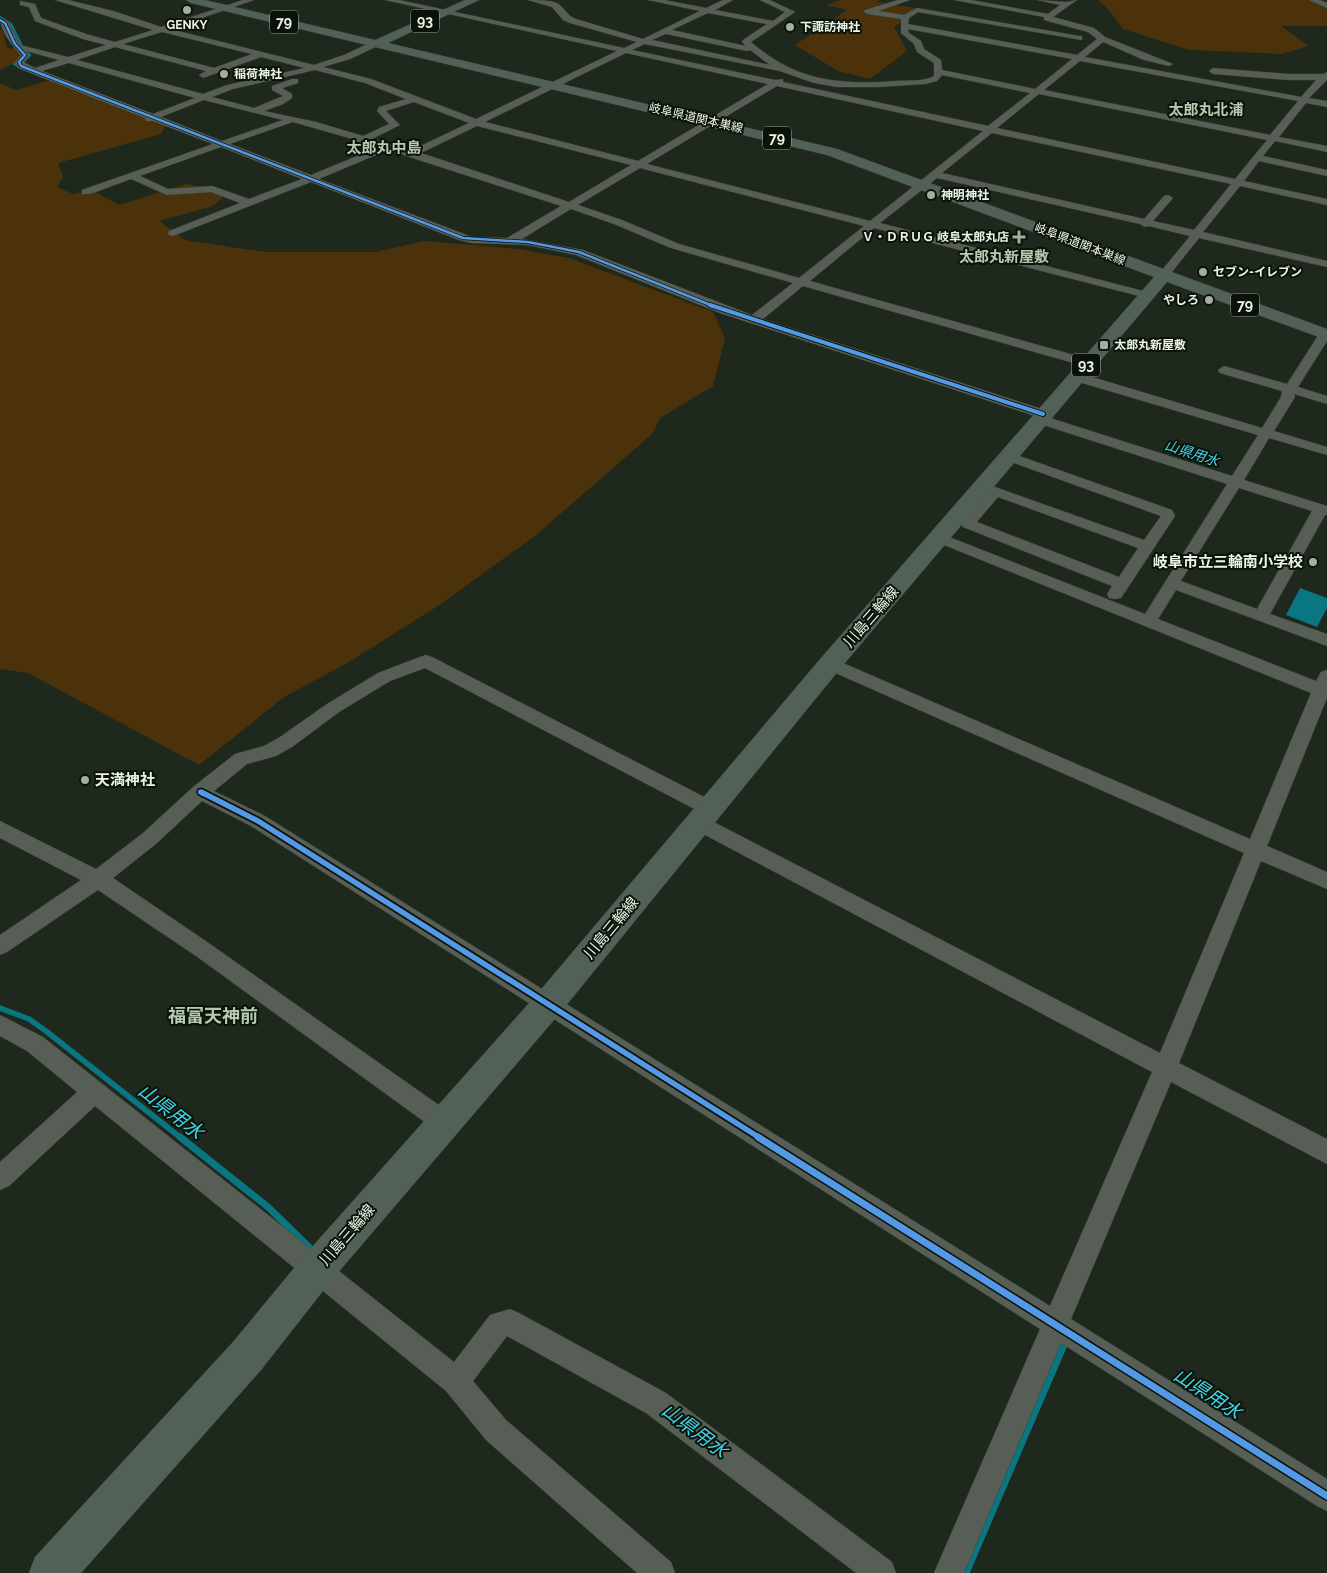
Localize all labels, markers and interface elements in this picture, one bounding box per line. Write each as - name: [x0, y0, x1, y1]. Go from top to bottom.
- marker: GENKY: [181, 4, 193, 16]
- road number: 93: [411, 10, 439, 32]
- road number: 79: [270, 11, 298, 34]
- place label: GENKY: [166, 18, 208, 32]
- place label: 下諏訪神社: [800, 20, 860, 34]
- marker: 下諏訪神社: [784, 21, 796, 33]
- place label: 稲荷神社: [234, 67, 282, 81]
- marker: 稲荷神社: [218, 68, 230, 80]
- street label: 岐阜県道関本巣線: [648, 100, 744, 136]
- district label: 太郎丸北浦: [1168, 101, 1244, 119]
- road number: 79: [763, 126, 791, 150]
- district label: 太郎丸中島: [346, 139, 422, 157]
- place label: 神明神社: [941, 188, 989, 202]
- marker: 神明神社: [925, 189, 937, 201]
- street label: 岐阜県道関本巣線: [1033, 220, 1127, 268]
- place label: Ｖ・ＤＲＵＧ 岐阜太郎丸店: [862, 230, 1009, 244]
- marker: Ｖ・ＤＲＵＧ 岐阜太郎丸店: [1013, 231, 1025, 243]
- district label: 太郎丸新屋敷: [959, 248, 1049, 266]
- place label: セブン-イレブン: [1213, 265, 1302, 279]
- marker: セブン-イレブン: [1197, 266, 1209, 278]
- place label: やしろ: [1163, 293, 1199, 307]
- marker: やしろ: [1203, 294, 1215, 306]
- road number: 79: [1231, 294, 1259, 316]
- place label: 太郎丸新屋敷: [1114, 338, 1186, 352]
- marker: 太郎丸新屋敷: [1098, 339, 1110, 351]
- road number: 93: [1072, 354, 1100, 376]
- water label: 山県用水: [1163, 437, 1223, 470]
- place label: 岐阜市立三輪南小学校: [1153, 553, 1303, 571]
- marker: 岐阜市立三輪南小学校: [1307, 556, 1319, 568]
- street label: 川島三輪線: [840, 583, 902, 651]
- place label: 天満神社: [95, 771, 155, 789]
- marker: 天満神社: [79, 774, 91, 786]
- street label: 川島三輪線: [580, 893, 642, 963]
- district label: 福富天神前: [168, 1005, 258, 1026]
- water label: 山県用水: [134, 1079, 209, 1144]
- street label: 川島三輪線: [316, 1201, 378, 1269]
- water label: 山県用水: [1170, 1363, 1248, 1424]
- water label: 山県用水: [658, 1398, 734, 1463]

